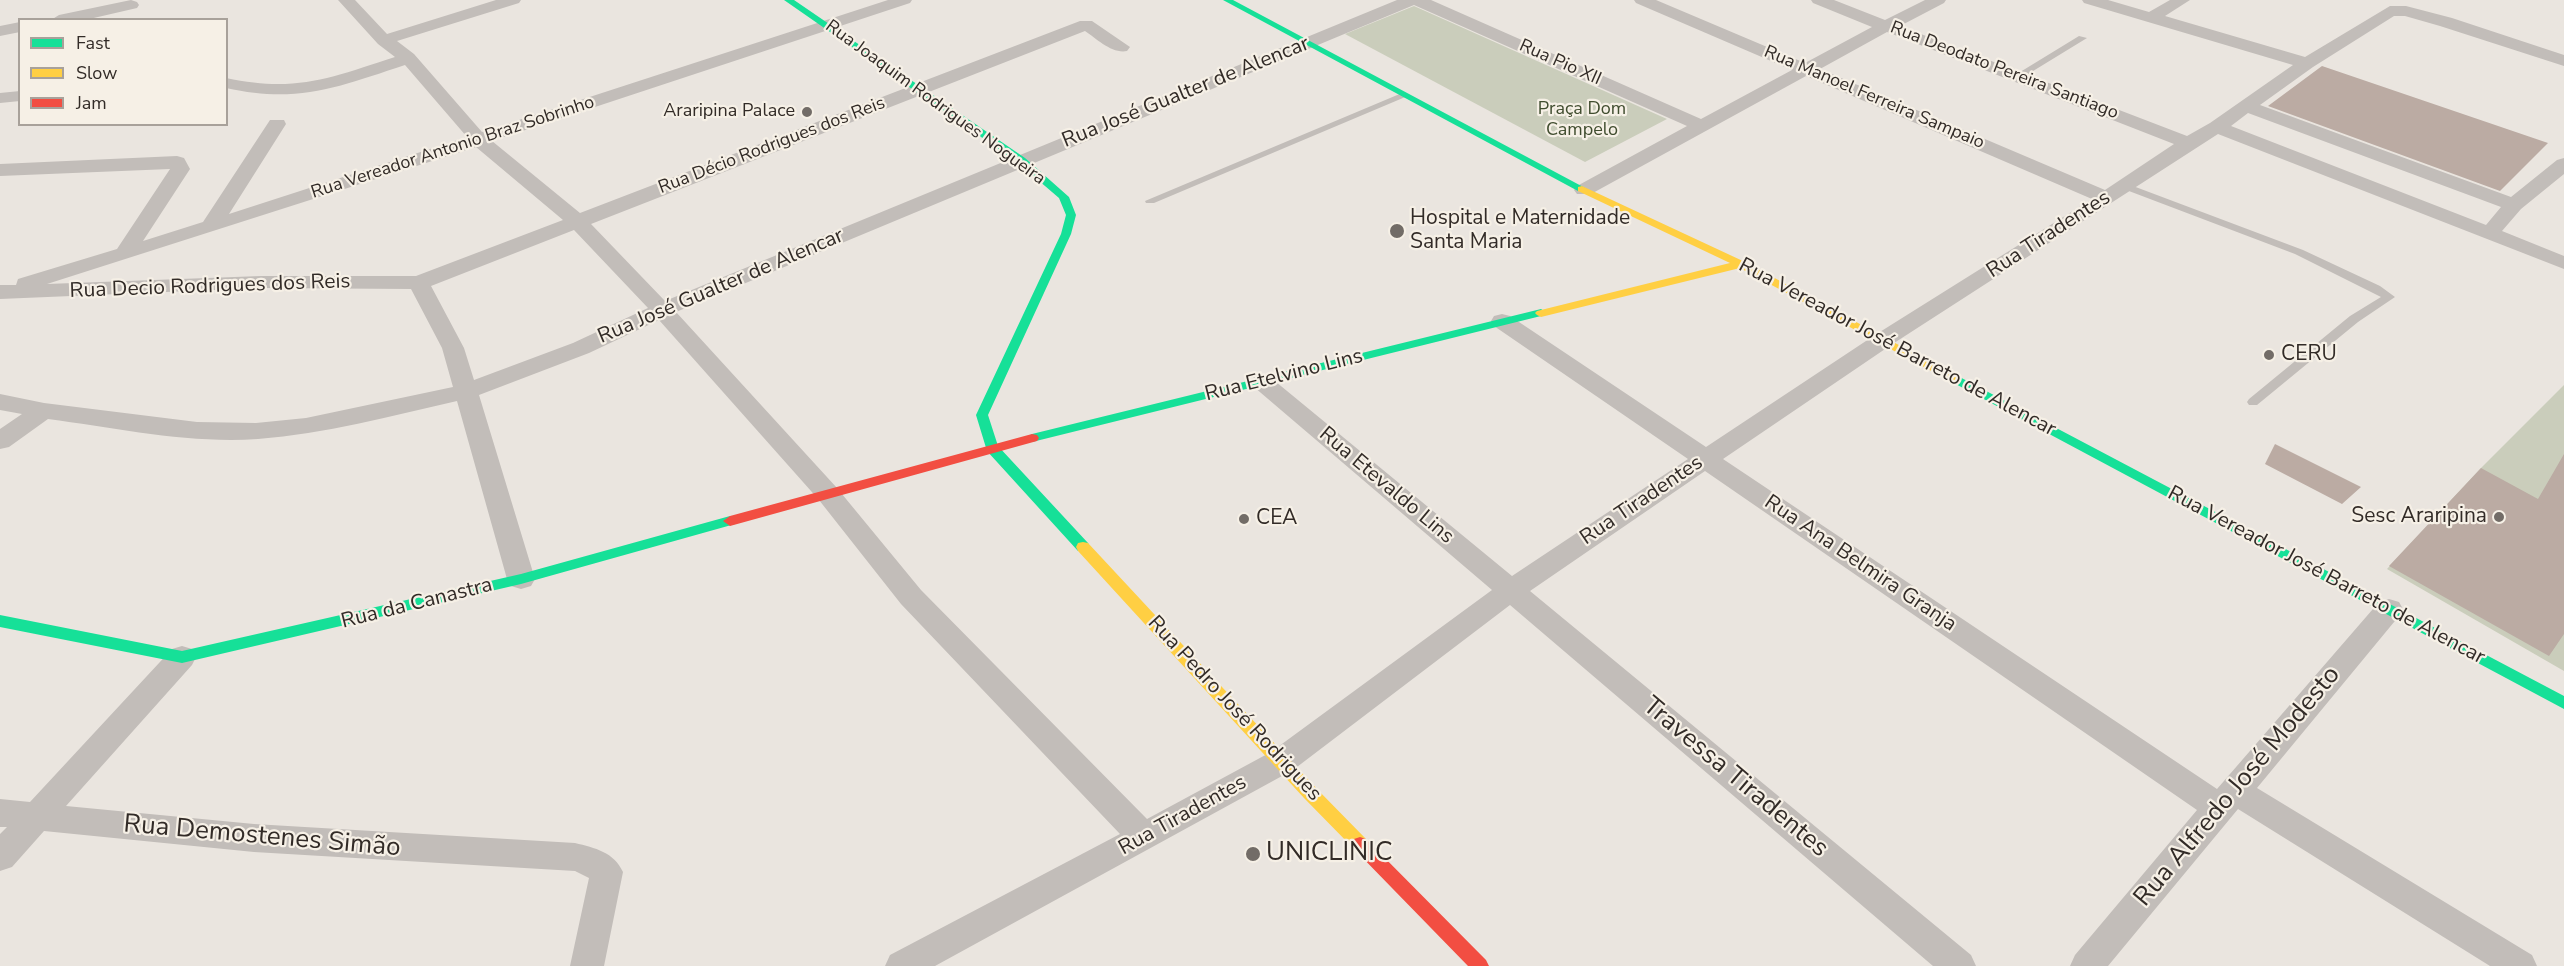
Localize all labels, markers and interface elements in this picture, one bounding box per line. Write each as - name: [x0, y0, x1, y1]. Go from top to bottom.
- street label: Rua Joaquim Rodrigues Nogueira: [821, 16, 1049, 190]
- street label: Rua Deodato Pereira Santiago: [1887, 17, 2121, 125]
- legend: [18, 18, 228, 126]
- text: Fast: [76, 31, 110, 55]
- street label: Rua José Gualter de Alencar: [1059, 32, 1313, 154]
- street label: Rua Pio XII: [1516, 35, 1604, 91]
- street label: Rua Manoel Ferreira Sampaio: [1761, 42, 1987, 154]
- text: Slow: [76, 61, 117, 85]
- text: Jam: [76, 91, 107, 115]
- street label: Rua Vereador Antonio Braz Sobrinho: [309, 92, 597, 204]
- street label: Rua Décio Rodrigues dos Reis: [656, 93, 888, 199]
- park label: Praça Dom Campelo: [1538, 99, 1626, 142]
- place label: Araripina Palace: [663, 101, 795, 123]
- marker: Araripina Palace: [800, 105, 814, 119]
- street label: Rua Tiradentes: [1982, 186, 2116, 284]
- place label: Hospital e Maternidade Santa Maria: [1410, 206, 1630, 256]
- marker: Hospital e Maternidade Santa Maria: [1388, 222, 1406, 240]
- street label: Rua José Gualter de Alencar: [594, 224, 848, 350]
- street label: Rua Vereador José Barreto de Alencar: [1734, 253, 2060, 443]
- street label: Rua Decio Rodrigues dos Reis: [69, 270, 351, 304]
- place label: CERU: [2281, 342, 2337, 368]
- street label: Rua Etelvino Lins: [1202, 344, 1366, 408]
- marker: CERU: [2262, 348, 2276, 362]
- street label: Rua Etevaldo Lins: [1313, 422, 1459, 550]
- street label: Rua Tiradentes: [1576, 451, 1708, 551]
- street label: Rua Vereador José Barreto de Alencar: [2163, 481, 2489, 671]
- street label: Rua Ana Belmira Granja: [1759, 490, 1961, 638]
- place label: Sesc Araripina: [2351, 504, 2487, 530]
- place label: CEA: [1256, 506, 1297, 532]
- marker: Sesc Araripina: [2492, 510, 2506, 524]
- marker: CEA: [1237, 512, 1251, 526]
- street label: Rua da Canastra: [339, 573, 495, 635]
- street label: Rua Pedro José Rodrigues: [1142, 611, 1326, 807]
- street label: Rua Alfredo José Modesto: [2128, 660, 2348, 914]
- street label: Travessa Tiradentes: [1636, 691, 1834, 865]
- street label: Rua Tiradentes: [1115, 770, 1251, 862]
- street label: Rua Demostenes Simão: [122, 809, 402, 865]
- place label: UNICLINIC: [1266, 838, 1392, 870]
- marker: UNICLINIC: [1244, 845, 1262, 863]

